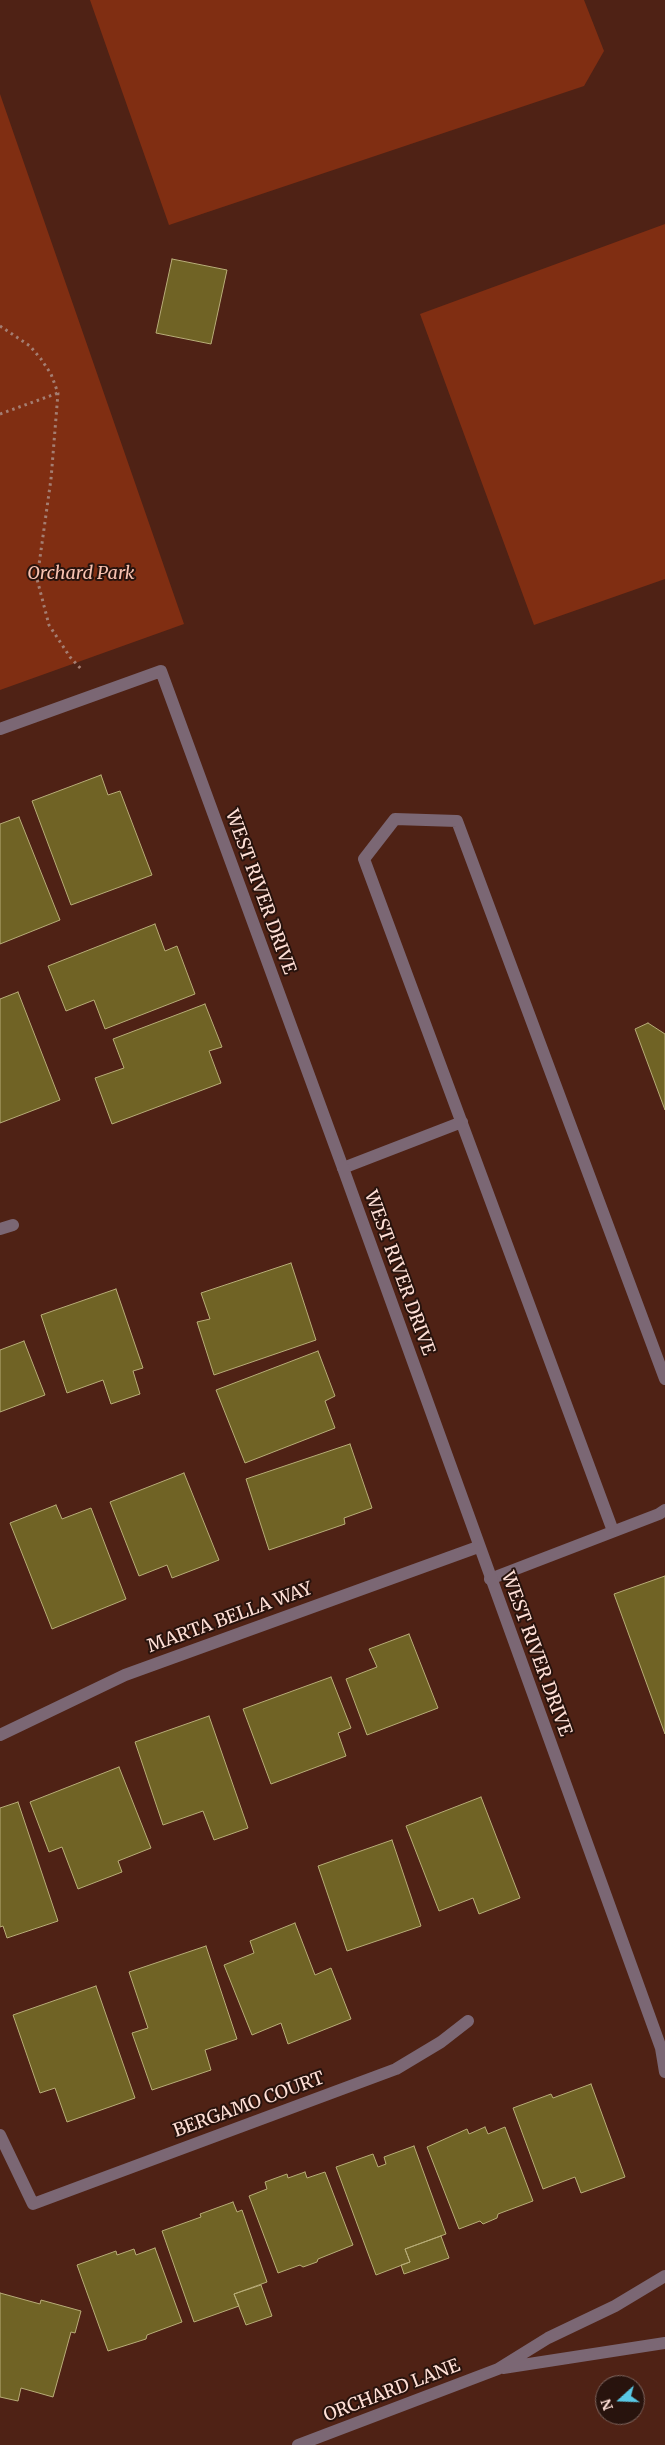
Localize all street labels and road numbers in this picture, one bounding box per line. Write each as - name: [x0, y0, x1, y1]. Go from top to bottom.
- street label: WEST RIVER DRIVE: [220, 807, 300, 977]
- street label: WEST RIVER DRIVE: [359, 1188, 439, 1358]
- street label: WEST RIVER DRIVE: [496, 1569, 576, 1739]
- street label: MARTA BELLA WAY: [145, 1578, 315, 1658]
- street label: BERGAMO COURT: [171, 2068, 327, 2142]
- street label: ORCHARD LANE: [321, 2355, 463, 2427]

